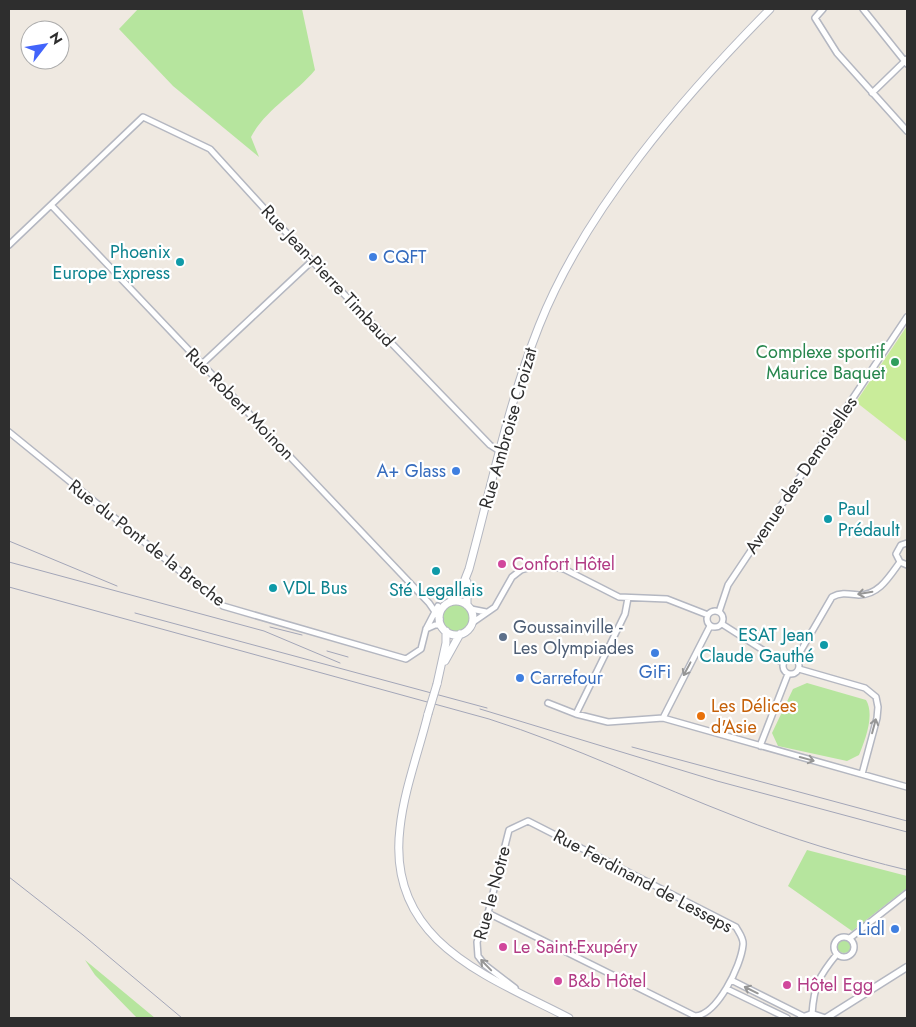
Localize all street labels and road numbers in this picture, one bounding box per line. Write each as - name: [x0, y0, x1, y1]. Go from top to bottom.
- street label: Rue Jean-Pierre Timbaud: [255, 199, 401, 353]
- street label: Rue Robert Moinon: [179, 342, 301, 466]
- street label: Rue Ambroise Croizat: [473, 344, 544, 512]
- street label: Avenue des Demoiselles: [738, 391, 864, 559]
- street label: Rue du Pont de la Breche: [63, 473, 231, 613]
- street label: Rue Ferdinand de Lesseps: [549, 823, 737, 939]
- street label: Rue le Notre: [467, 843, 517, 943]

